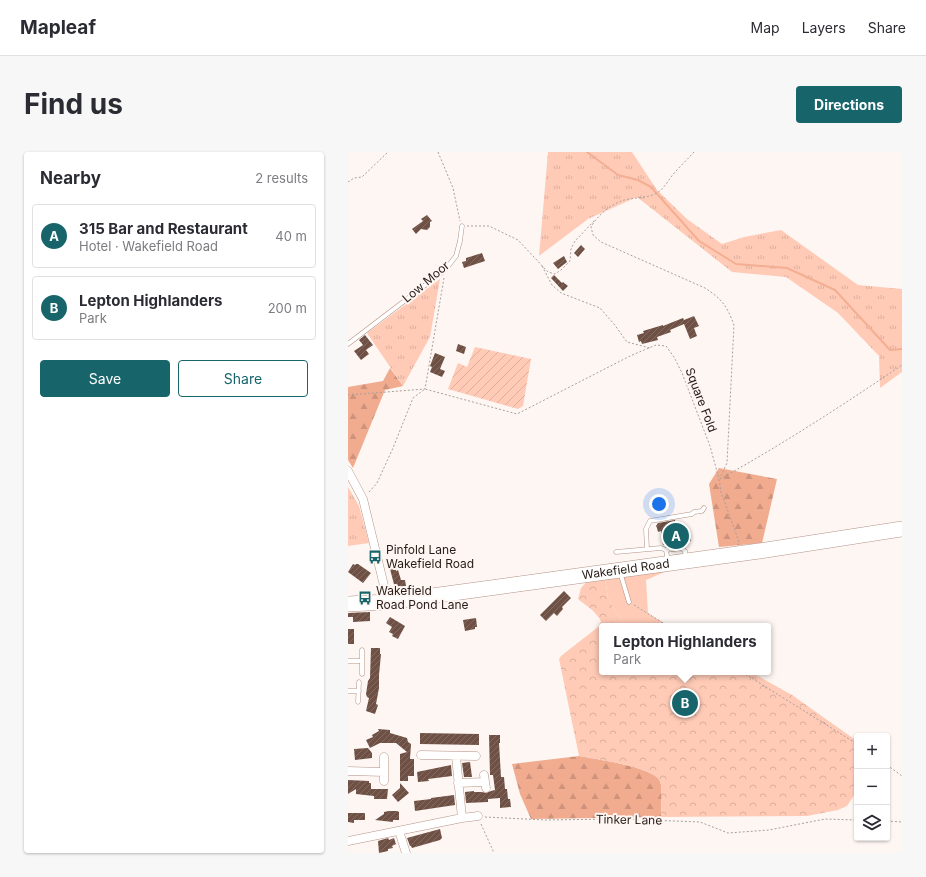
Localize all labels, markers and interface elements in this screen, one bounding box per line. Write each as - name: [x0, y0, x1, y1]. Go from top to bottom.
- text: Mapleaf: [20, 16, 96, 39]
- text: Map: [751, 19, 780, 36]
- text: Layers: [802, 19, 846, 36]
- text: Share: [868, 19, 906, 36]
- button: Directions: [796, 86, 902, 123]
- text: Find us: [24, 87, 123, 121]
- text: Nearby: [40, 168, 101, 188]
- text: 2 results: [255, 170, 308, 186]
- text: 315 Bar and Restaurant: [79, 219, 248, 238]
- text: A: [49, 228, 59, 244]
- text: 40 m: [275, 228, 307, 244]
- text: Hotel · Wakefield Road: [79, 238, 218, 254]
- street label: Low Moor: [399, 257, 453, 306]
- text: Lepton Highlanders: [79, 291, 222, 310]
- text: B: [50, 300, 58, 316]
- text: 200 m: [268, 300, 307, 316]
- text: Park: [79, 310, 107, 326]
- button: Save: [40, 360, 170, 397]
- button: Share: [178, 360, 308, 397]
- street label: Square Fold: [682, 366, 721, 434]
- your location: [649, 494, 669, 514]
- pin: A: [663, 521, 689, 551]
- place label: Pinfold Lane Wakefield Road: [386, 542, 474, 571]
- bus stop icon: Pinfold Lane Wakefield Road: [367, 549, 383, 565]
- street label: Wakefield Road: [581, 555, 670, 582]
- place label: Wakefield Road Pond Lane: [376, 583, 469, 612]
- bus stop icon: Wakefield Road Pond Lane: [357, 590, 373, 606]
- popup: [599, 623, 771, 675]
- text: Lepton Highlanders: [613, 632, 757, 651]
- text: Park: [613, 651, 641, 667]
- pin: B: [672, 688, 698, 718]
- map controls: [854, 733, 890, 841]
- button: +: [854, 733, 890, 769]
- button: −: [854, 769, 890, 805]
- button: layers: [854, 805, 890, 841]
- street label: Tinker Lane: [596, 811, 662, 828]

